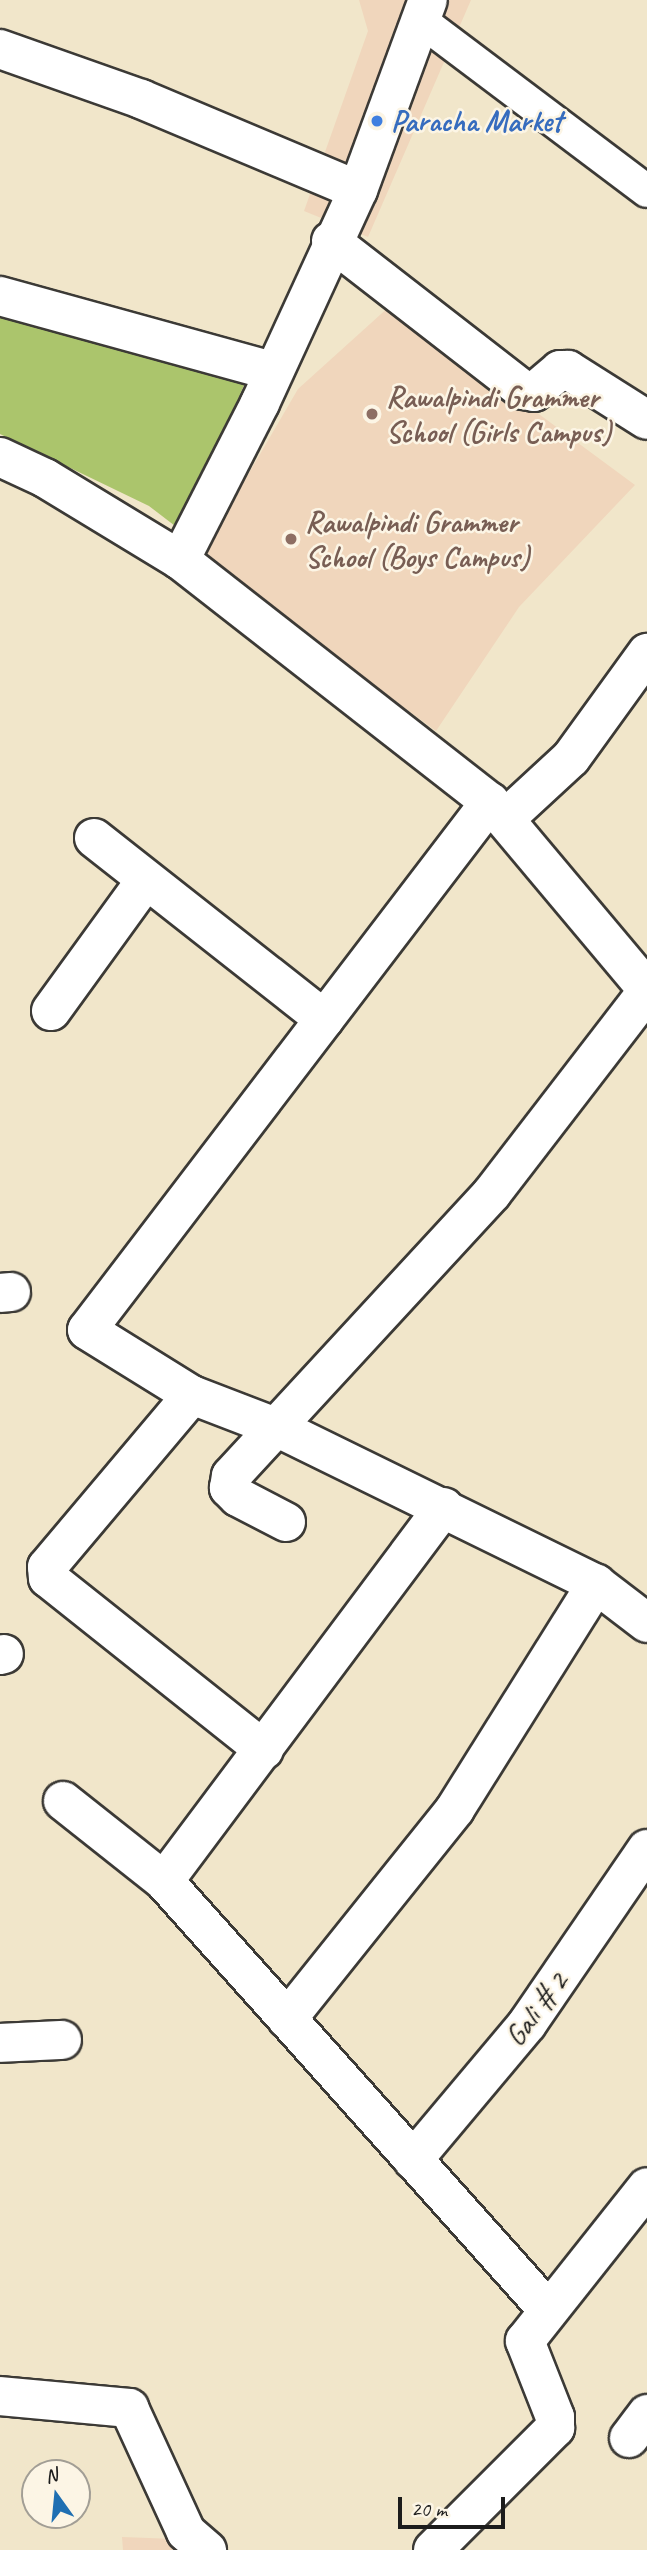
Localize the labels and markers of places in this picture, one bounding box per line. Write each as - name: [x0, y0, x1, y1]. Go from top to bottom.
- place label: Paracha Market: [391, 103, 562, 139]
- marker: Paracha Market: [369, 113, 385, 129]
- place label: Rawalpindi Grammer School (Girls Campus): [386, 379, 612, 449]
- marker: Rawalpindi Grammer School (Girls Campus): [364, 406, 380, 422]
- place label: Rawalpindi Grammer School (Boys Campus): [305, 504, 530, 574]
- marker: Rawalpindi Grammer School (Boys Campus): [283, 531, 299, 547]

